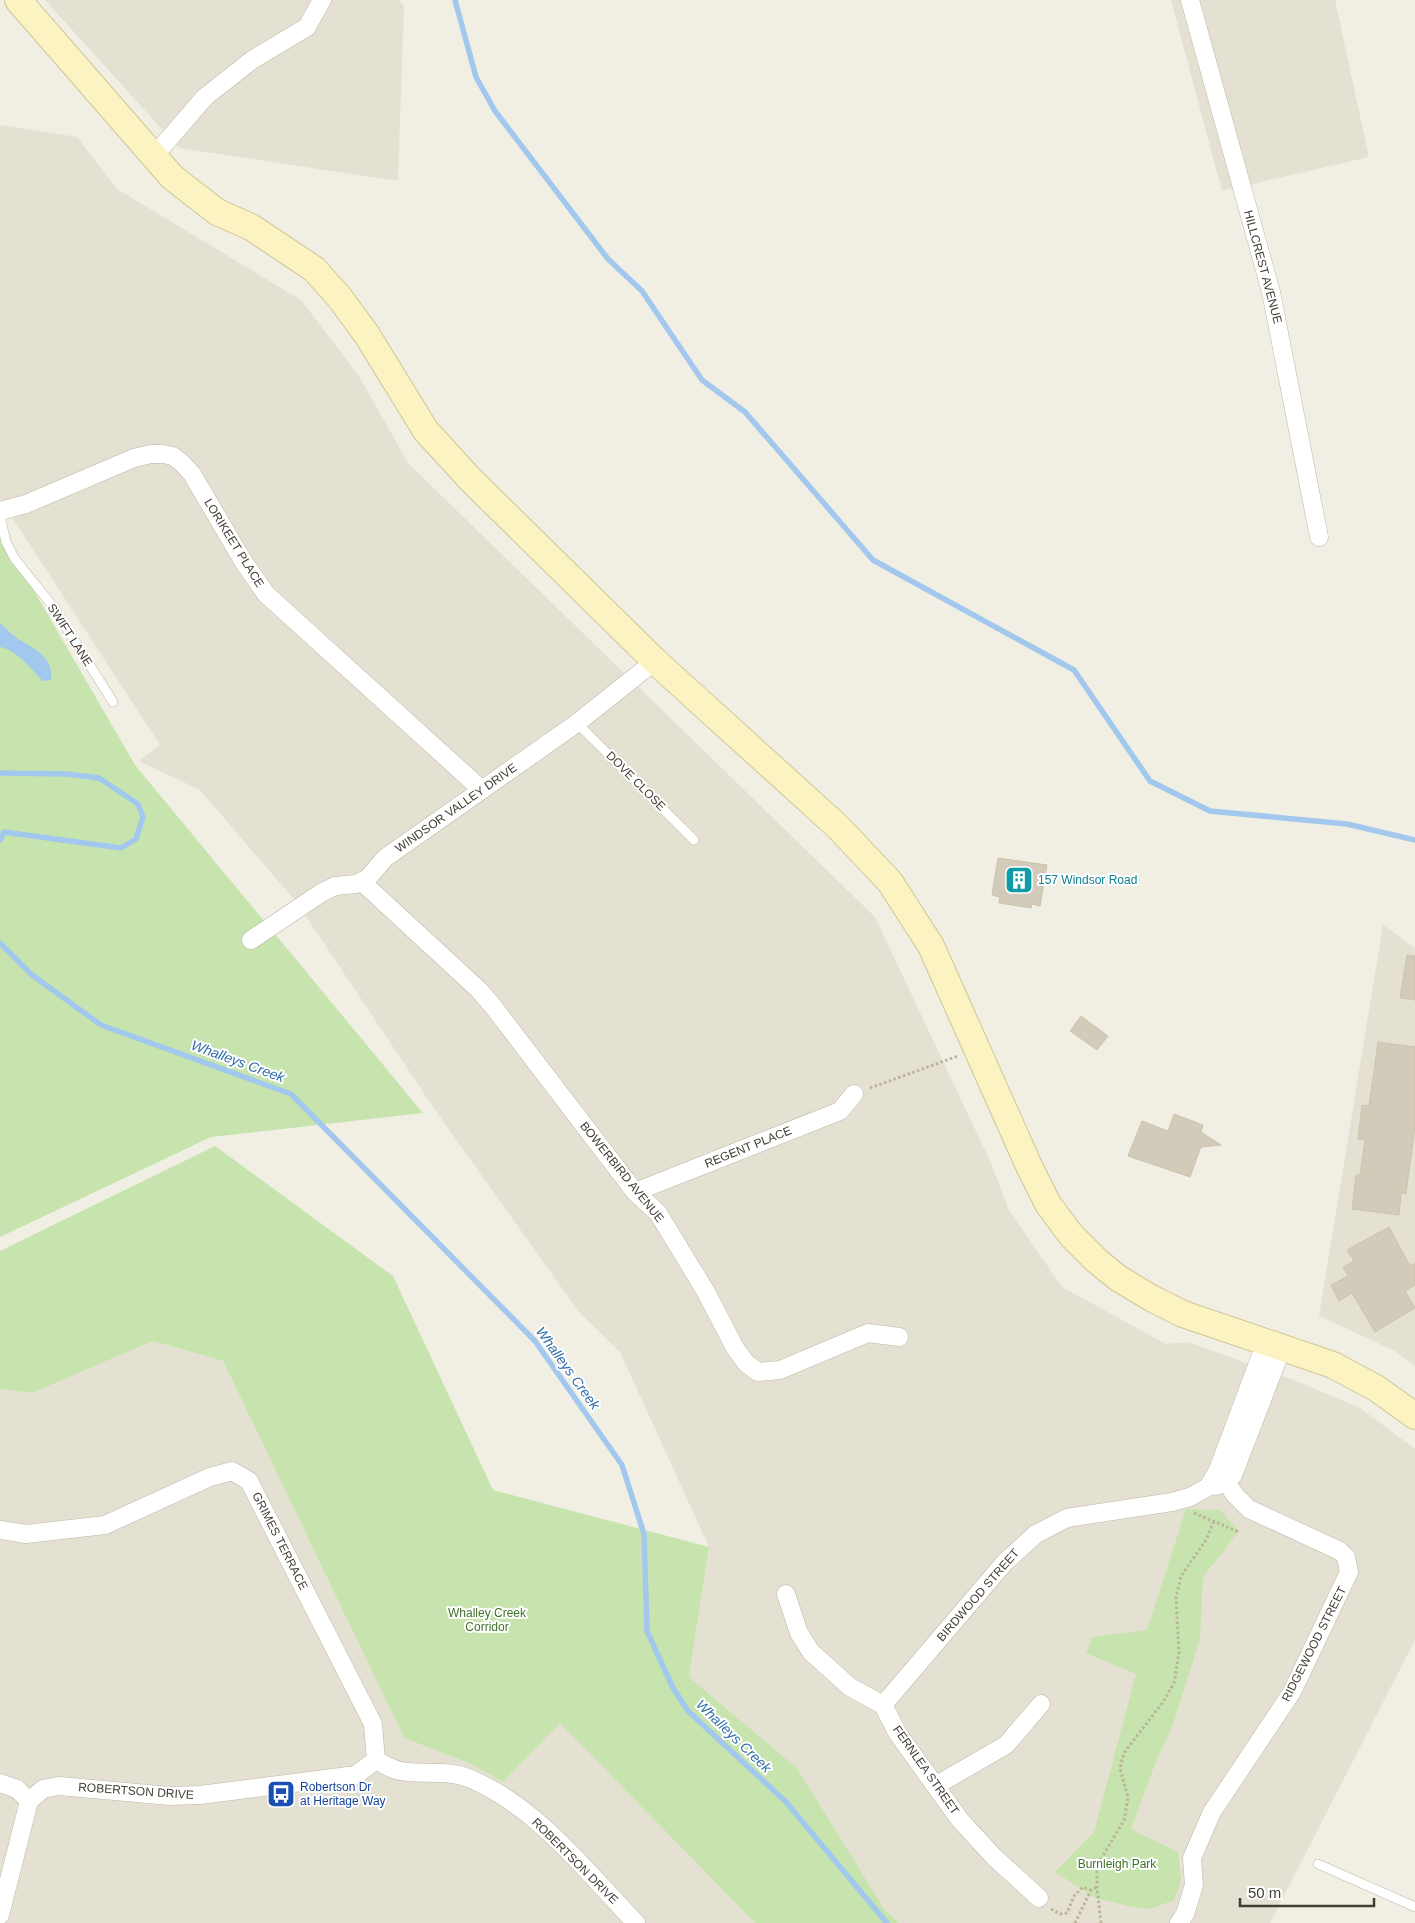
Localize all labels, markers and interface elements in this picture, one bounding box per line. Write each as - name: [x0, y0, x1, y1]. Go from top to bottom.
- street label: HILLCREST AVENUE: [1241, 209, 1285, 325]
- street label: LORIKEET PLACE: [201, 496, 267, 590]
- street label: SWIFT LANE: [45, 601, 95, 669]
- street label: DOVE CLOSE: [603, 748, 669, 814]
- street label: WINDSOR VALLEY DRIVE: [392, 761, 520, 855]
- building icon: 157 Windsor Road: [1004, 865, 1034, 895]
- place label: 157 Windsor Road: [1038, 873, 1137, 887]
- water label: Whalleys Creek: [189, 1037, 288, 1086]
- street label: BOWERBIRD AVENUE: [577, 1119, 667, 1225]
- street label: REGENT PLACE: [703, 1123, 793, 1171]
- water label: Whalleys Creek: [533, 1324, 604, 1413]
- street label: GRIMES TERRACE: [249, 1490, 311, 1592]
- street label: BIRDWOOD STREET: [934, 1545, 1022, 1644]
- street label: RIDGEWOOD STREET: [1279, 1584, 1349, 1704]
- park label: Whalley Creek Corridor: [448, 1606, 527, 1634]
- water label: Whalleys Creek: [693, 1696, 776, 1776]
- street label: FERNLEA STREET: [890, 1723, 962, 1818]
- bus stop icon: Robertson Dr at Heritage Way: [266, 1779, 296, 1809]
- street label: ROBERTSON DRIVE: [78, 1780, 194, 1802]
- place label: Robertson Dr at Heritage Way: [300, 1780, 386, 1808]
- street label: ROBERTSON DRIVE: [529, 1815, 621, 1907]
- park label: Burnleigh Park: [1078, 1857, 1157, 1871]
- scale bar: [1240, 1876, 1374, 1908]
- text: 50 m: [1248, 1884, 1281, 1901]

